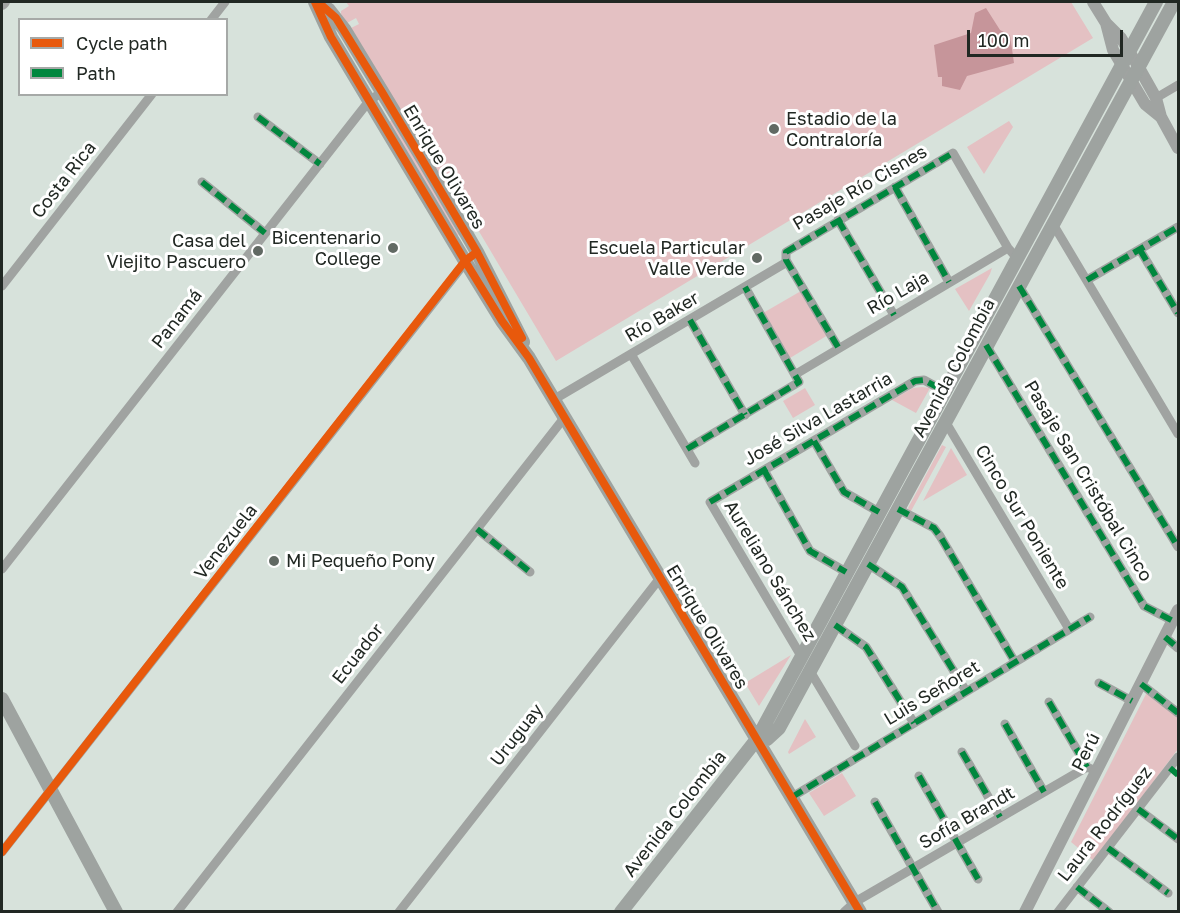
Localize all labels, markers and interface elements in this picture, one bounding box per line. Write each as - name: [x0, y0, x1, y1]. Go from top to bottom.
- legend: [18, 18, 228, 96]
- scale bar: [970, 18, 1126, 56]
- text: 100 m: [978, 29, 1029, 51]
- text: Cycle path: [76, 32, 168, 54]
- text: Path: [76, 62, 116, 84]
- street label: Enrique Olivares: [398, 101, 490, 233]
- place label: Estadio de la Contraloría: [786, 108, 897, 150]
- marker: Estadio de la Contraloría: [767, 122, 781, 136]
- street label: Costa Rica: [27, 137, 101, 223]
- street label: Pasaje Río Cisnes: [789, 141, 931, 235]
- place label: Bicentenario College: [271, 227, 381, 270]
- place label: Casa del Viejito Pascuero: [106, 230, 246, 272]
- place label: Escuela Particular Valle Verde: [588, 237, 745, 280]
- marker: Bicentenario College: [386, 241, 400, 255]
- marker: Casa del Viejito Pascuero: [251, 244, 265, 258]
- marker: Escuela Particular Valle Verde: [750, 251, 764, 265]
- street label: Río Laja: [863, 267, 933, 319]
- street label: Panamá: [147, 285, 207, 353]
- street label: Río Baker: [621, 287, 703, 347]
- street label: Avenida Colombia: [908, 295, 1000, 441]
- street label: José Silva Lastarria: [740, 368, 896, 470]
- street label: Pasaje San Cristóbal Cinco: [1019, 377, 1157, 585]
- street label: Cinco Sur Poniente: [970, 441, 1074, 593]
- street label: Aureliano Sánchez: [719, 497, 821, 645]
- street label: Venezuela: [190, 500, 262, 584]
- place label: Mi Pequeño Pony: [286, 550, 435, 572]
- marker: Mi Pequeño Pony: [267, 554, 281, 568]
- street label: Enrique Olivares: [661, 561, 753, 693]
- street label: Ecuador: [328, 620, 388, 688]
- street label: Luis Señoret: [880, 656, 984, 730]
- street label: Uruguay: [486, 700, 548, 770]
- street label: Perú: [1067, 729, 1105, 775]
- street label: Avenida Colombia: [619, 747, 731, 881]
- street label: Laura Rodríguez: [1053, 762, 1157, 886]
- street label: Sofía Brandt: [915, 782, 1019, 854]

